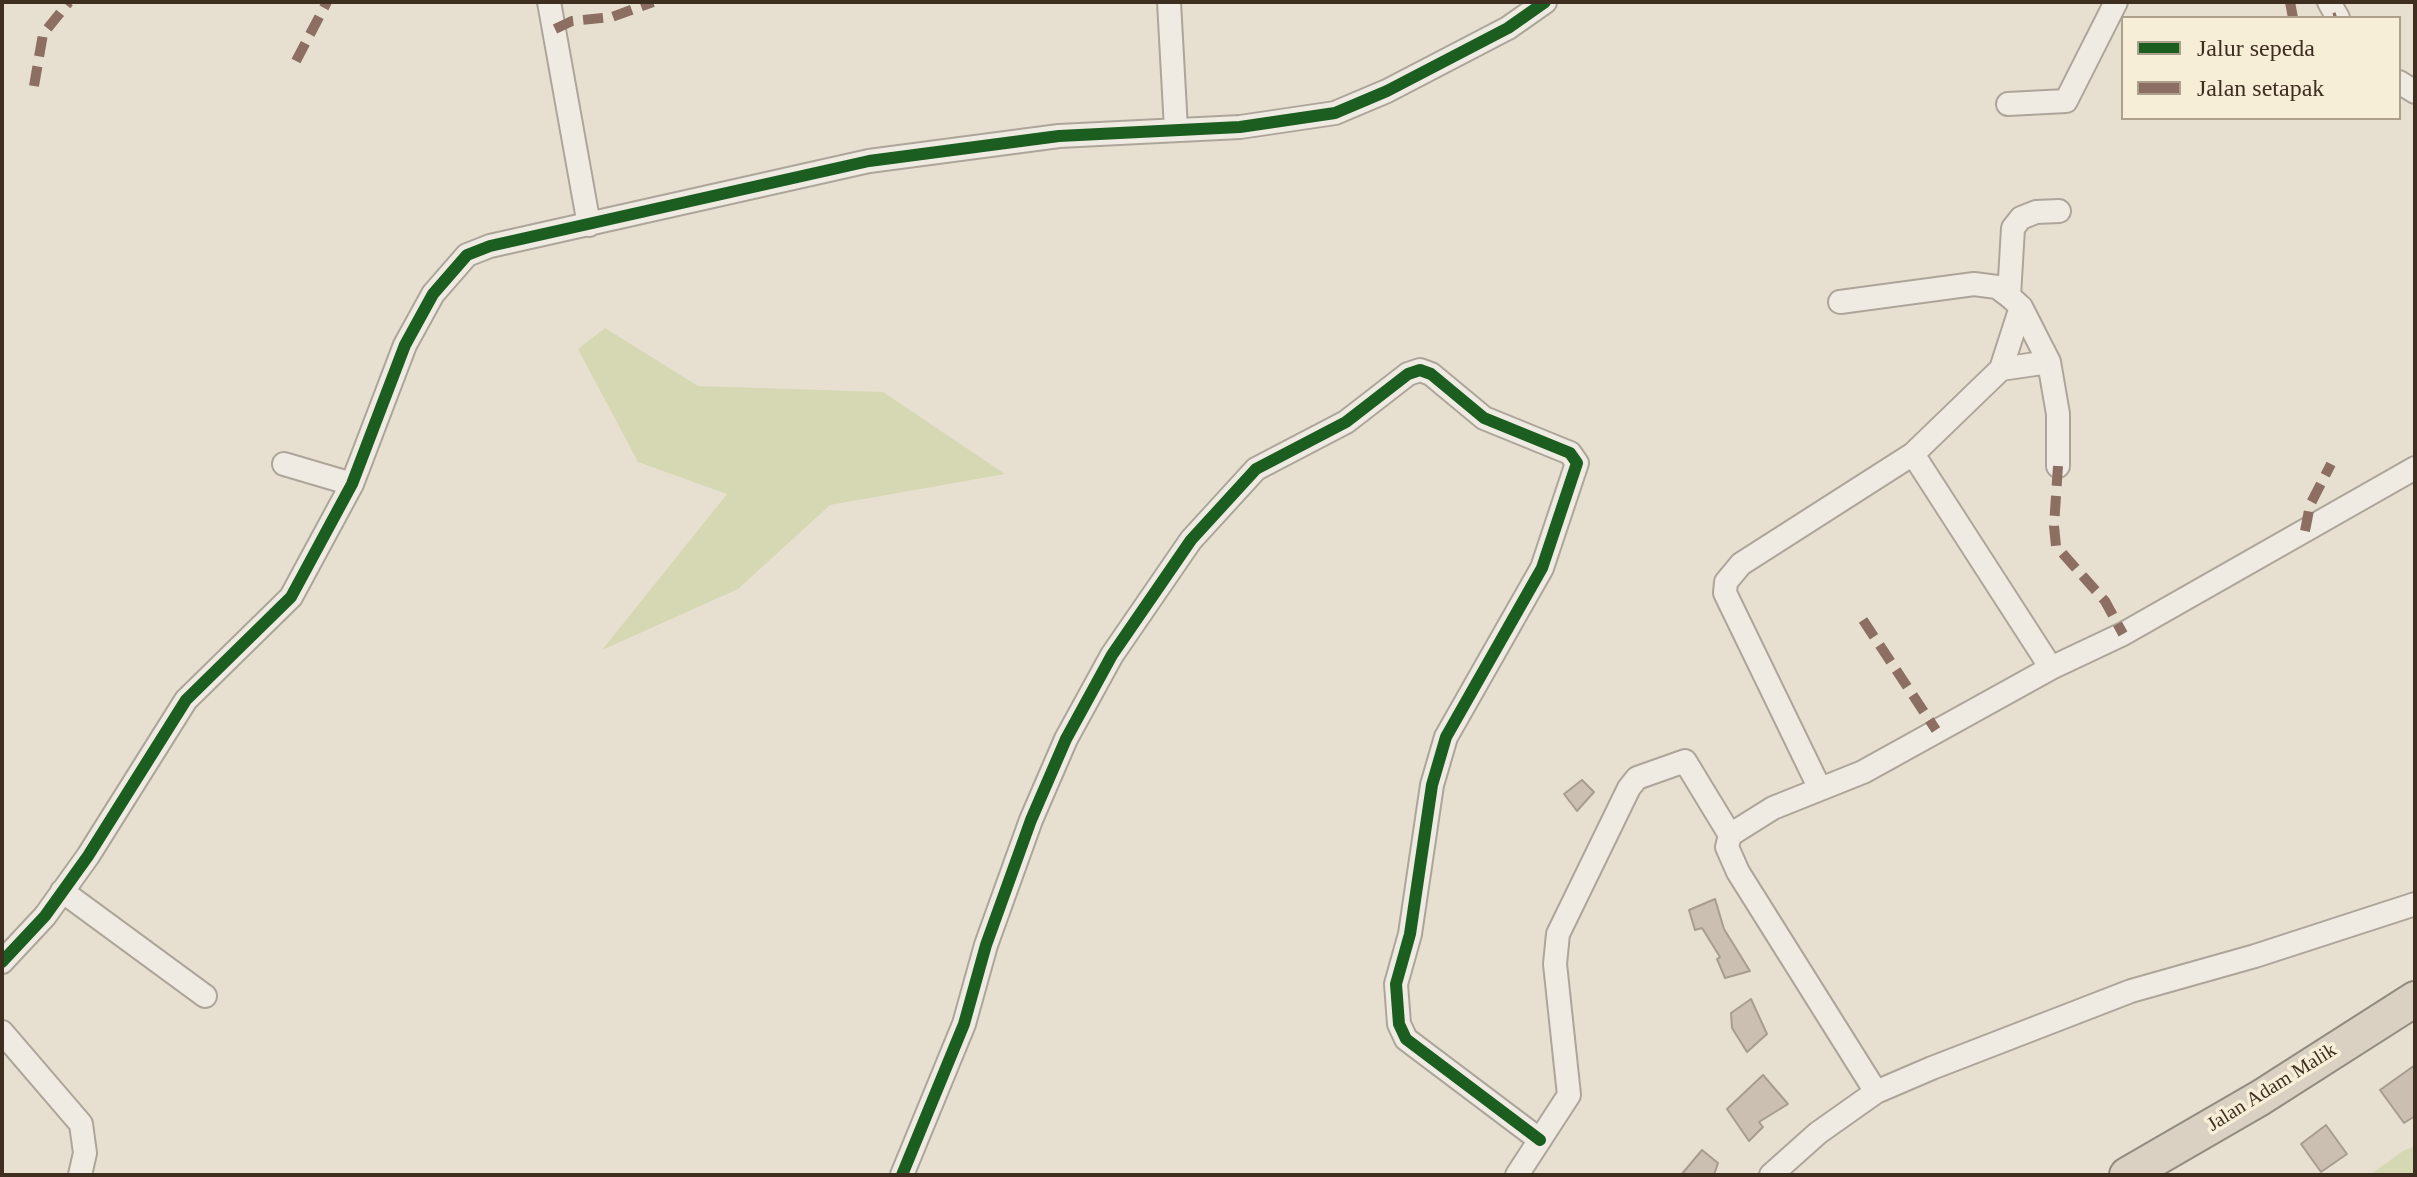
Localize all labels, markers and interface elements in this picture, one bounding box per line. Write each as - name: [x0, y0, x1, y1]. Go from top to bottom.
- legend: [2121, 16, 2401, 120]
- text: Jalur sepeda: [2197, 35, 2315, 61]
- text: Jalan setapak: [2197, 75, 2324, 101]
- street label: Jalan Adam Malik: [2203, 1039, 2341, 1137]

